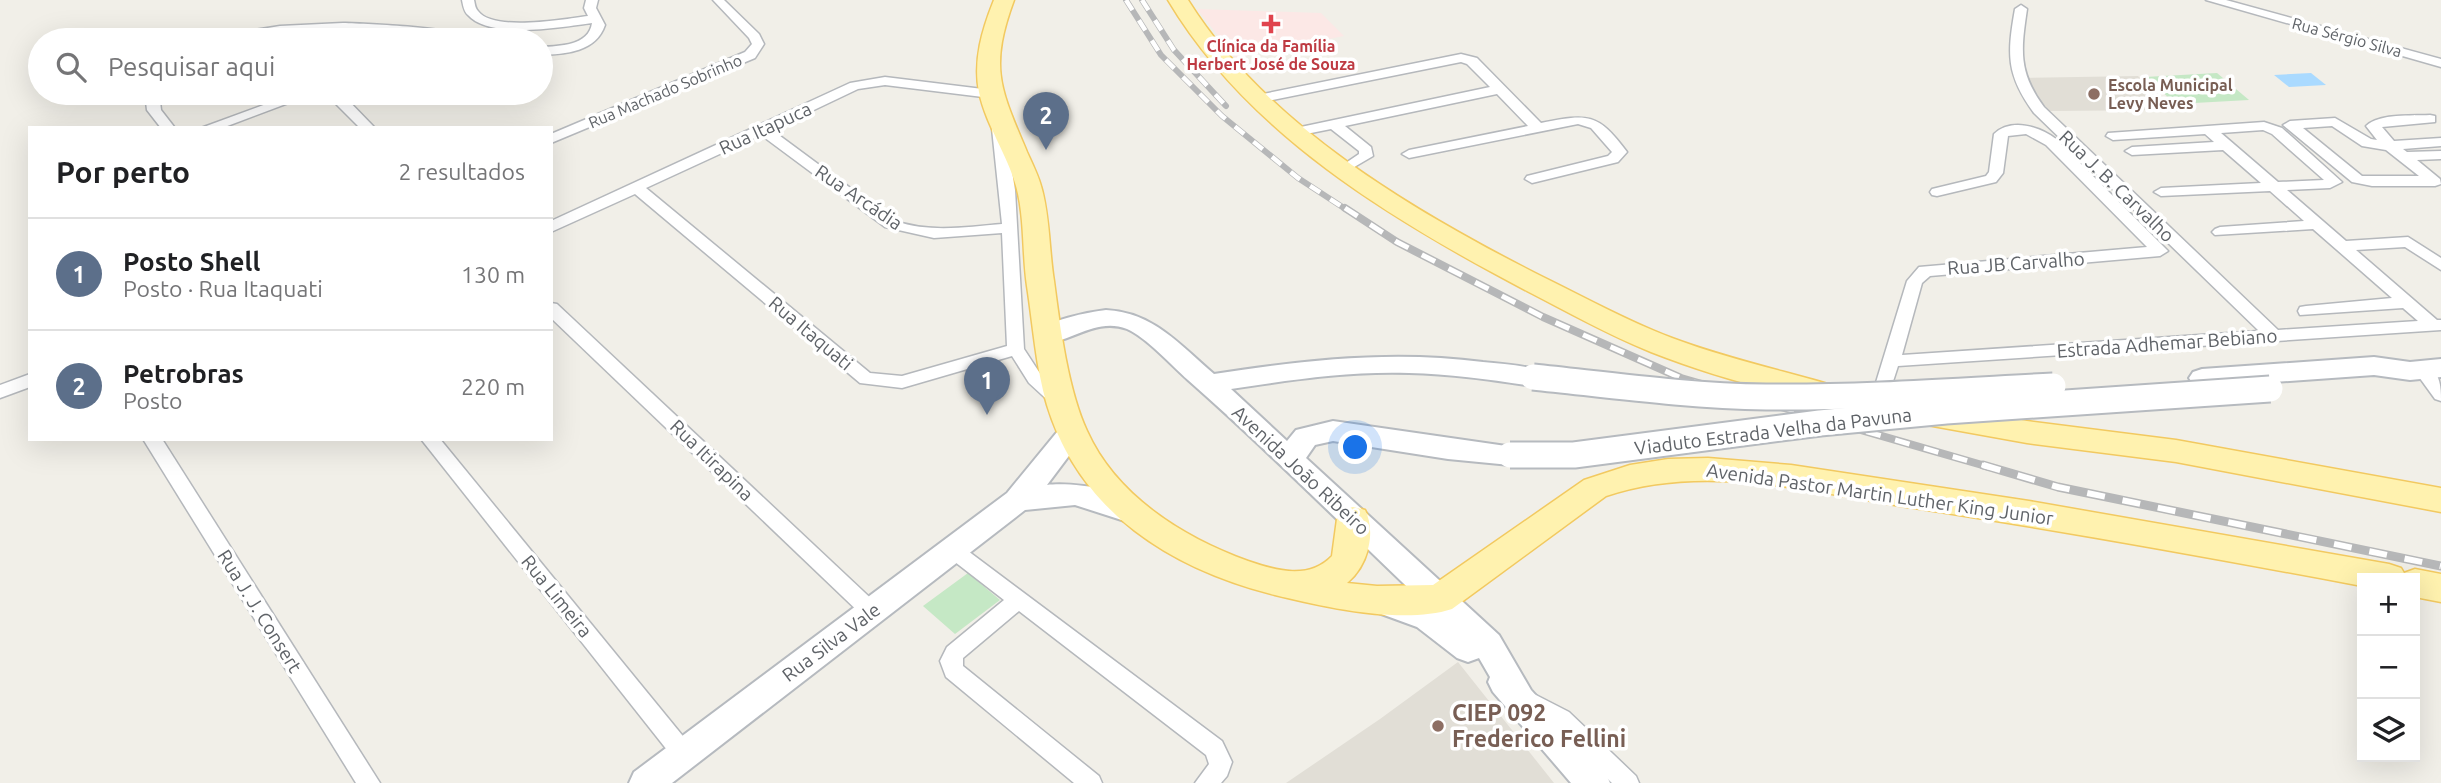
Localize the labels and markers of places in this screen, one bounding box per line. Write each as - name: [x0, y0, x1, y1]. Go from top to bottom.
- marker: Clínica da Família Herbert José de Souza: [1261, 14, 1281, 34]
- place label: Clínica da Família Herbert José de Souza: [1187, 37, 1355, 73]
- place label: Escola Municipal Levy Neves: [2108, 76, 2233, 112]
- marker: Escola Municipal Levy Neves: [2086, 86, 2102, 102]
- pin: 2: [1023, 92, 1069, 150]
- pin: 1: [964, 357, 1010, 415]
- place label: CIEP 092 Frederico Fellini: [1452, 700, 1626, 751]
- marker: CIEP 092 Frederico Fellini: [1430, 718, 1446, 734]

